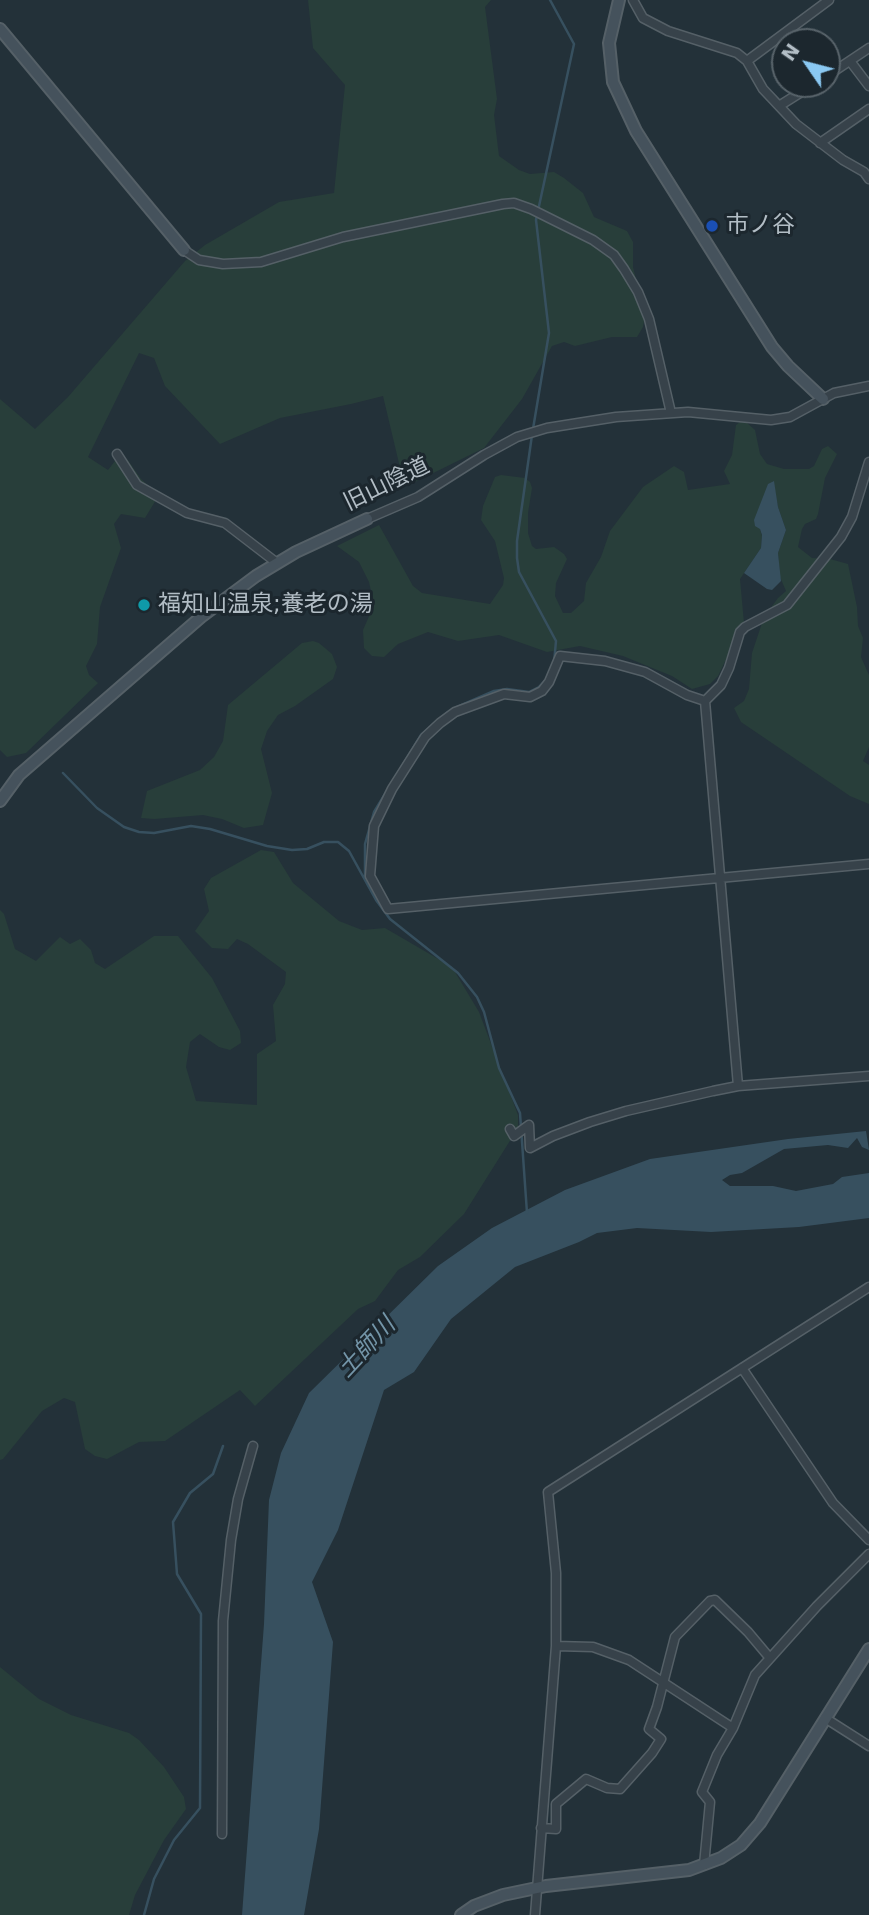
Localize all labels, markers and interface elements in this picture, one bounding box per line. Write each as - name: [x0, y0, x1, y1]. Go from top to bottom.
- north arrow: [771, 28, 841, 98]
- text: N: [777, 39, 804, 65]
- place label: 市ノ谷: [726, 212, 795, 240]
- marker: 市ノ谷: [704, 218, 720, 234]
- street label: 旧山陰道: [340, 452, 434, 518]
- place label: 福知山温泉;養老の湯: [158, 591, 373, 619]
- marker: 福知山温泉;養老の湯: [136, 597, 152, 613]
- water label: 土師川: [332, 1312, 402, 1384]

